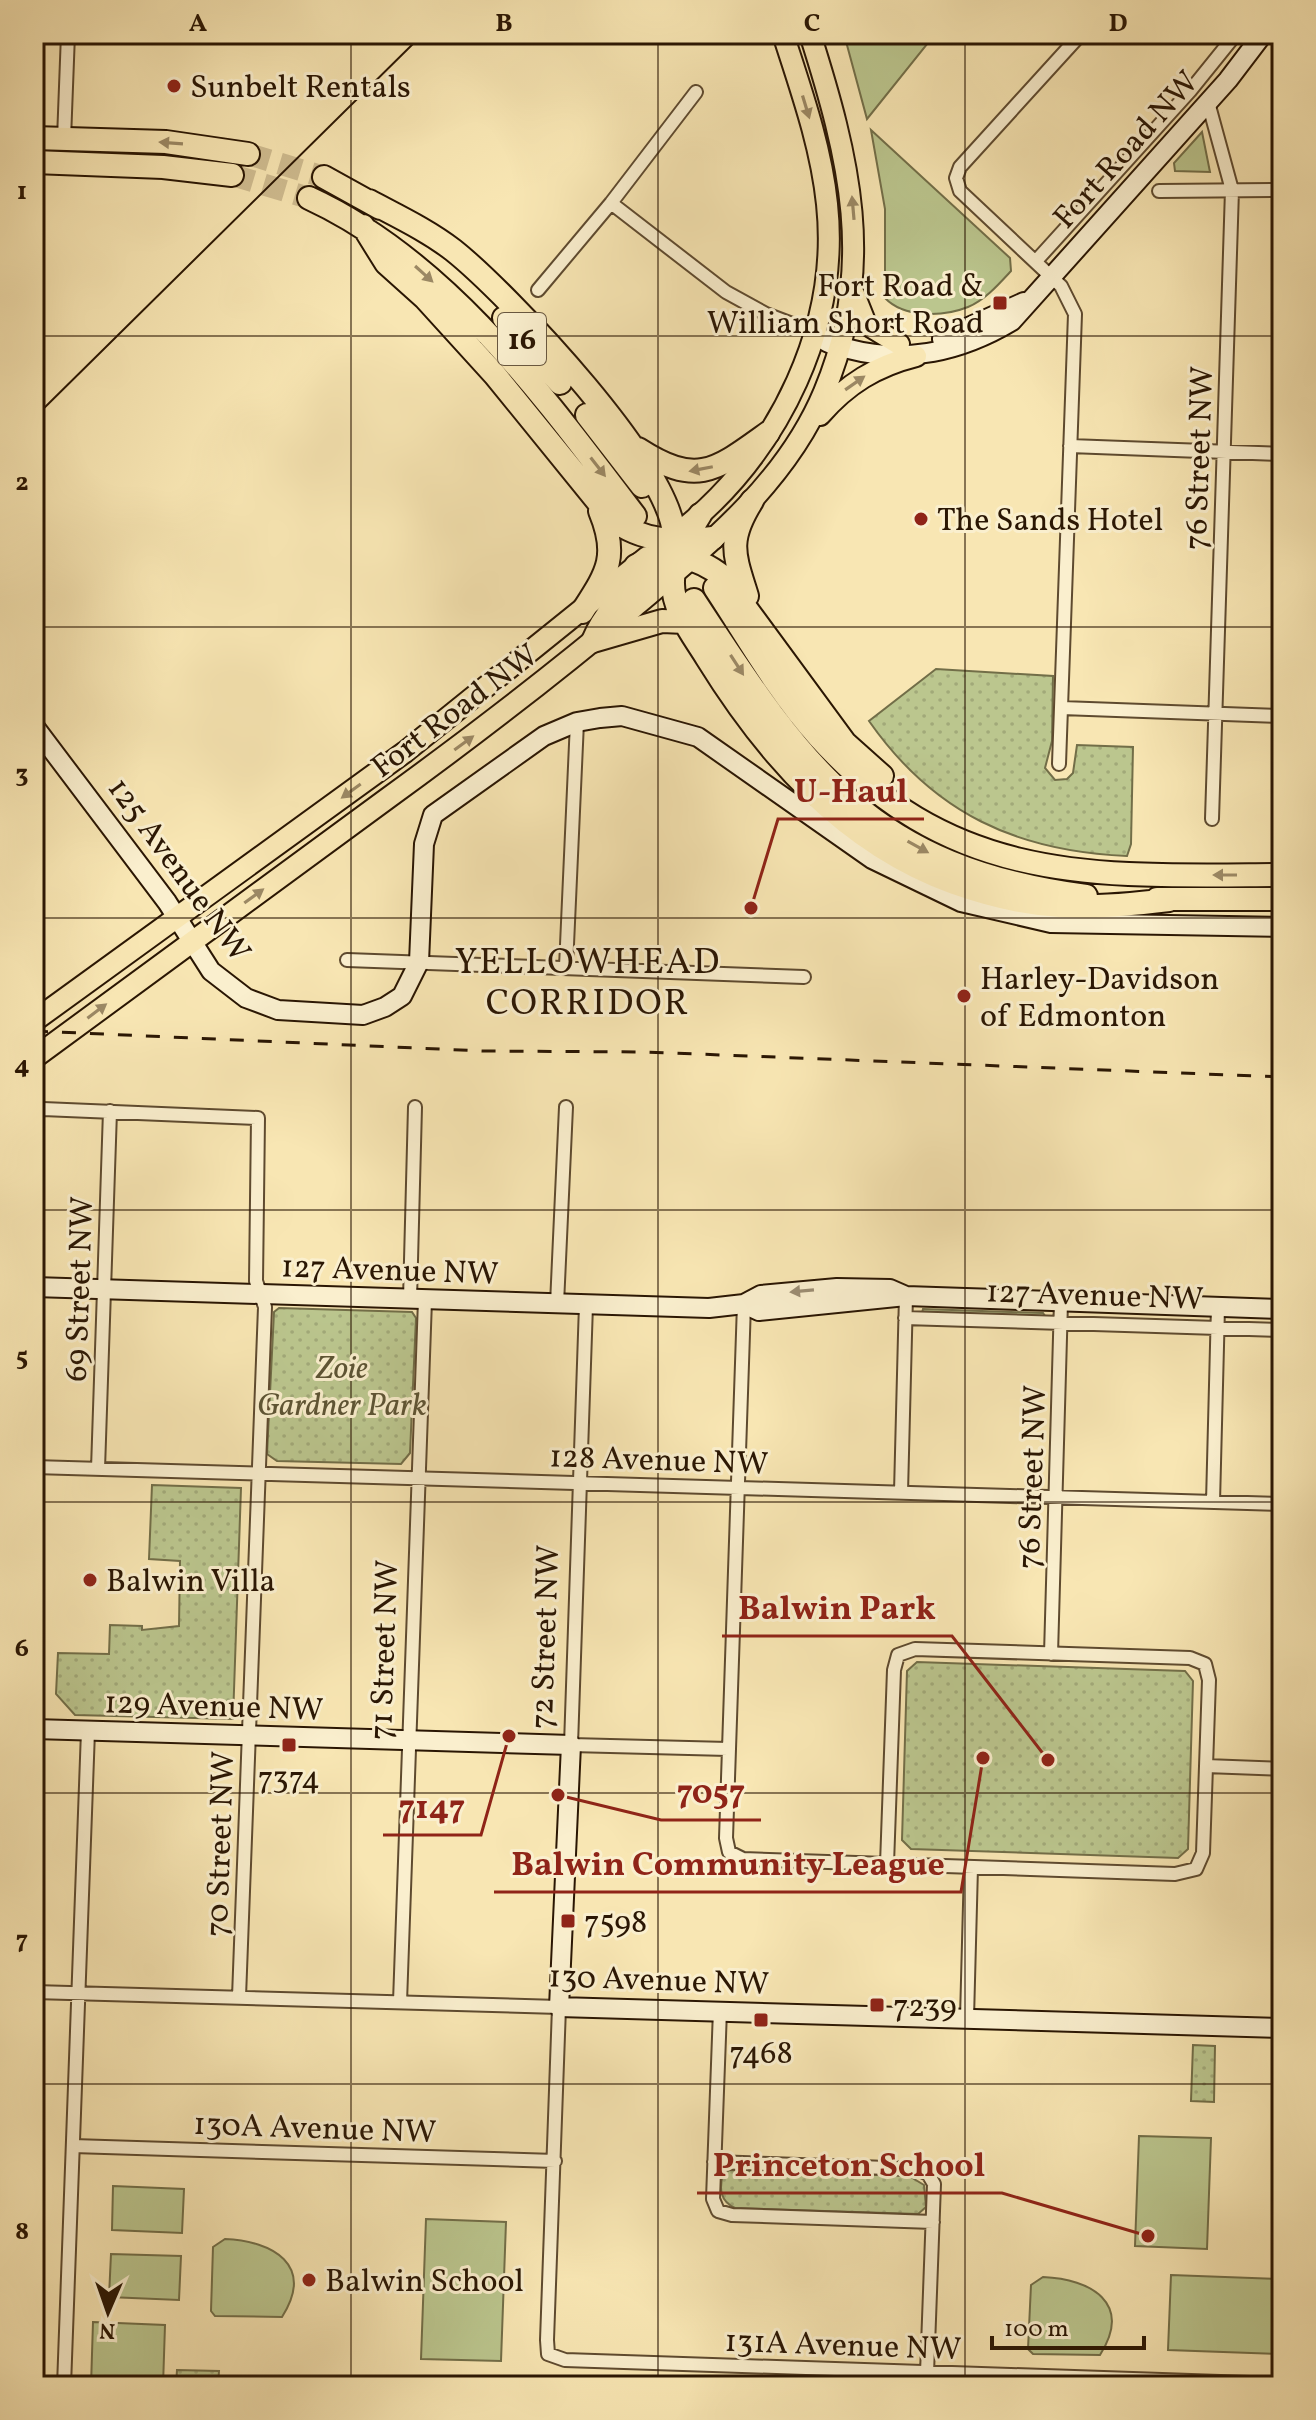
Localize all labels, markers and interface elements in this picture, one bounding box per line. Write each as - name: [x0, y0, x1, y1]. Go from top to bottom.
- text: A: [189, 6, 208, 42]
- text: B: [495, 6, 513, 42]
- text: C: [804, 6, 820, 42]
- text: D: [1108, 6, 1128, 42]
- street label: Fort Road NW: [1044, 62, 1210, 240]
- place label: Sunbelt Rentals: [190, 67, 411, 111]
- marker: Sunbelt Rentals: [165, 77, 183, 95]
- one-way arrow: [800, 95, 813, 119]
- one-way arrow: [158, 136, 183, 149]
- text: 1: [17, 174, 27, 210]
- one-way arrow: [846, 195, 859, 220]
- one-way arrow: [415, 265, 434, 283]
- place label: Fort Road & William Short Road: [707, 266, 984, 347]
- marker: Fort Road & William Short Road: [991, 294, 1009, 312]
- road number: 16: [498, 313, 546, 365]
- street label: 76 Street NW: [1176, 365, 1226, 551]
- one-way arrow: [844, 376, 865, 391]
- one-way arrow: [589, 457, 605, 477]
- one-way arrow: [689, 464, 714, 476]
- text: 2: [15, 465, 29, 501]
- place label: The Sands Hotel: [937, 500, 1163, 544]
- marker: The Sands Hotel: [912, 510, 930, 528]
- street label: Fort Road NW: [363, 635, 548, 790]
- one-way arrow: [729, 655, 744, 676]
- one-way arrow: [453, 735, 474, 751]
- text: 3: [15, 757, 29, 793]
- callout: U-Haul: [778, 761, 924, 819]
- street label: 125 Avenue NW: [96, 770, 260, 972]
- text: U-Haul: [794, 770, 908, 817]
- one-way arrow: [341, 783, 361, 799]
- one-way arrow: [907, 840, 929, 854]
- one-way arrow: [1212, 869, 1237, 882]
- one-way arrow: [243, 888, 265, 904]
- district label: YELLOWHEAD CORRIDOR: [455, 939, 721, 1030]
- place label: Harley-Davidson of Edmonton: [980, 959, 1219, 1040]
- marker: Harley-Davidson of Edmonton: [955, 987, 973, 1005]
- one-way arrow: [86, 1004, 107, 1020]
- text: 4: [14, 1048, 30, 1084]
- street label: 69 Street NW: [56, 1196, 106, 1382]
- street label: 127 Avenue NW: [280, 1246, 499, 1298]
- street label: 127 Avenue NW: [985, 1271, 1204, 1323]
- one-way arrow: [789, 1285, 814, 1298]
- text: 5: [16, 1340, 28, 1376]
- park label: Zoie Gardner Park: [257, 1348, 427, 1429]
- street label: 76 Street NW: [1009, 1384, 1059, 1570]
- street label: 128 Avenue NW: [549, 1436, 769, 1488]
- street label: 72 Street NW: [522, 1544, 572, 1730]
- street label: 71 Street NW: [361, 1559, 411, 1741]
- place label: Balwin Villa: [106, 1561, 275, 1605]
- marker: Balwin Villa: [81, 1571, 99, 1589]
- callout: Balwin Park: [722, 1578, 952, 1636]
- text: Balwin Park: [738, 1587, 936, 1634]
- text: 6: [15, 1631, 29, 1667]
- street label: 129 Avenue NW: [104, 1682, 324, 1734]
- marker: 7374: [280, 1736, 298, 1754]
- street label: 70 Street NW: [197, 1750, 247, 1938]
- place label: 7374: [258, 1758, 320, 1802]
- callout: 7057: [661, 1762, 761, 1820]
- text: 7057: [677, 1771, 745, 1818]
- callout: 7147: [383, 1777, 481, 1835]
- text: 7147: [399, 1786, 465, 1833]
- callout: Balwin Community League: [494, 1834, 961, 1892]
- text: Balwin Community League: [511, 1843, 945, 1890]
- place label: 7598: [584, 1902, 647, 1946]
- marker: 7598: [559, 1912, 577, 1930]
- text: 7: [16, 1923, 28, 1959]
- street label: 130 Avenue NW: [548, 1956, 770, 2008]
- place label: 7239: [893, 1986, 957, 2030]
- marker: 7239: [868, 1996, 886, 2014]
- marker: 7468: [752, 2011, 770, 2029]
- place label: 7468: [729, 2033, 793, 2077]
- street label: 130A Avenue NW: [193, 2104, 437, 2156]
- callout: Princeton School: [697, 2135, 1002, 2193]
- text: Princeton School: [713, 2144, 985, 2191]
- text: 8: [15, 2214, 29, 2250]
- place label: Balwin School: [325, 2261, 524, 2305]
- marker: Balwin School: [300, 2271, 318, 2289]
- north arrow: [68, 2272, 148, 2352]
- scale bar: [992, 2300, 1144, 2350]
- text: 100 m: [1004, 2313, 1069, 2347]
- text: N: [99, 2314, 116, 2345]
- street label: 131A Avenue NW: [724, 2321, 962, 2373]

